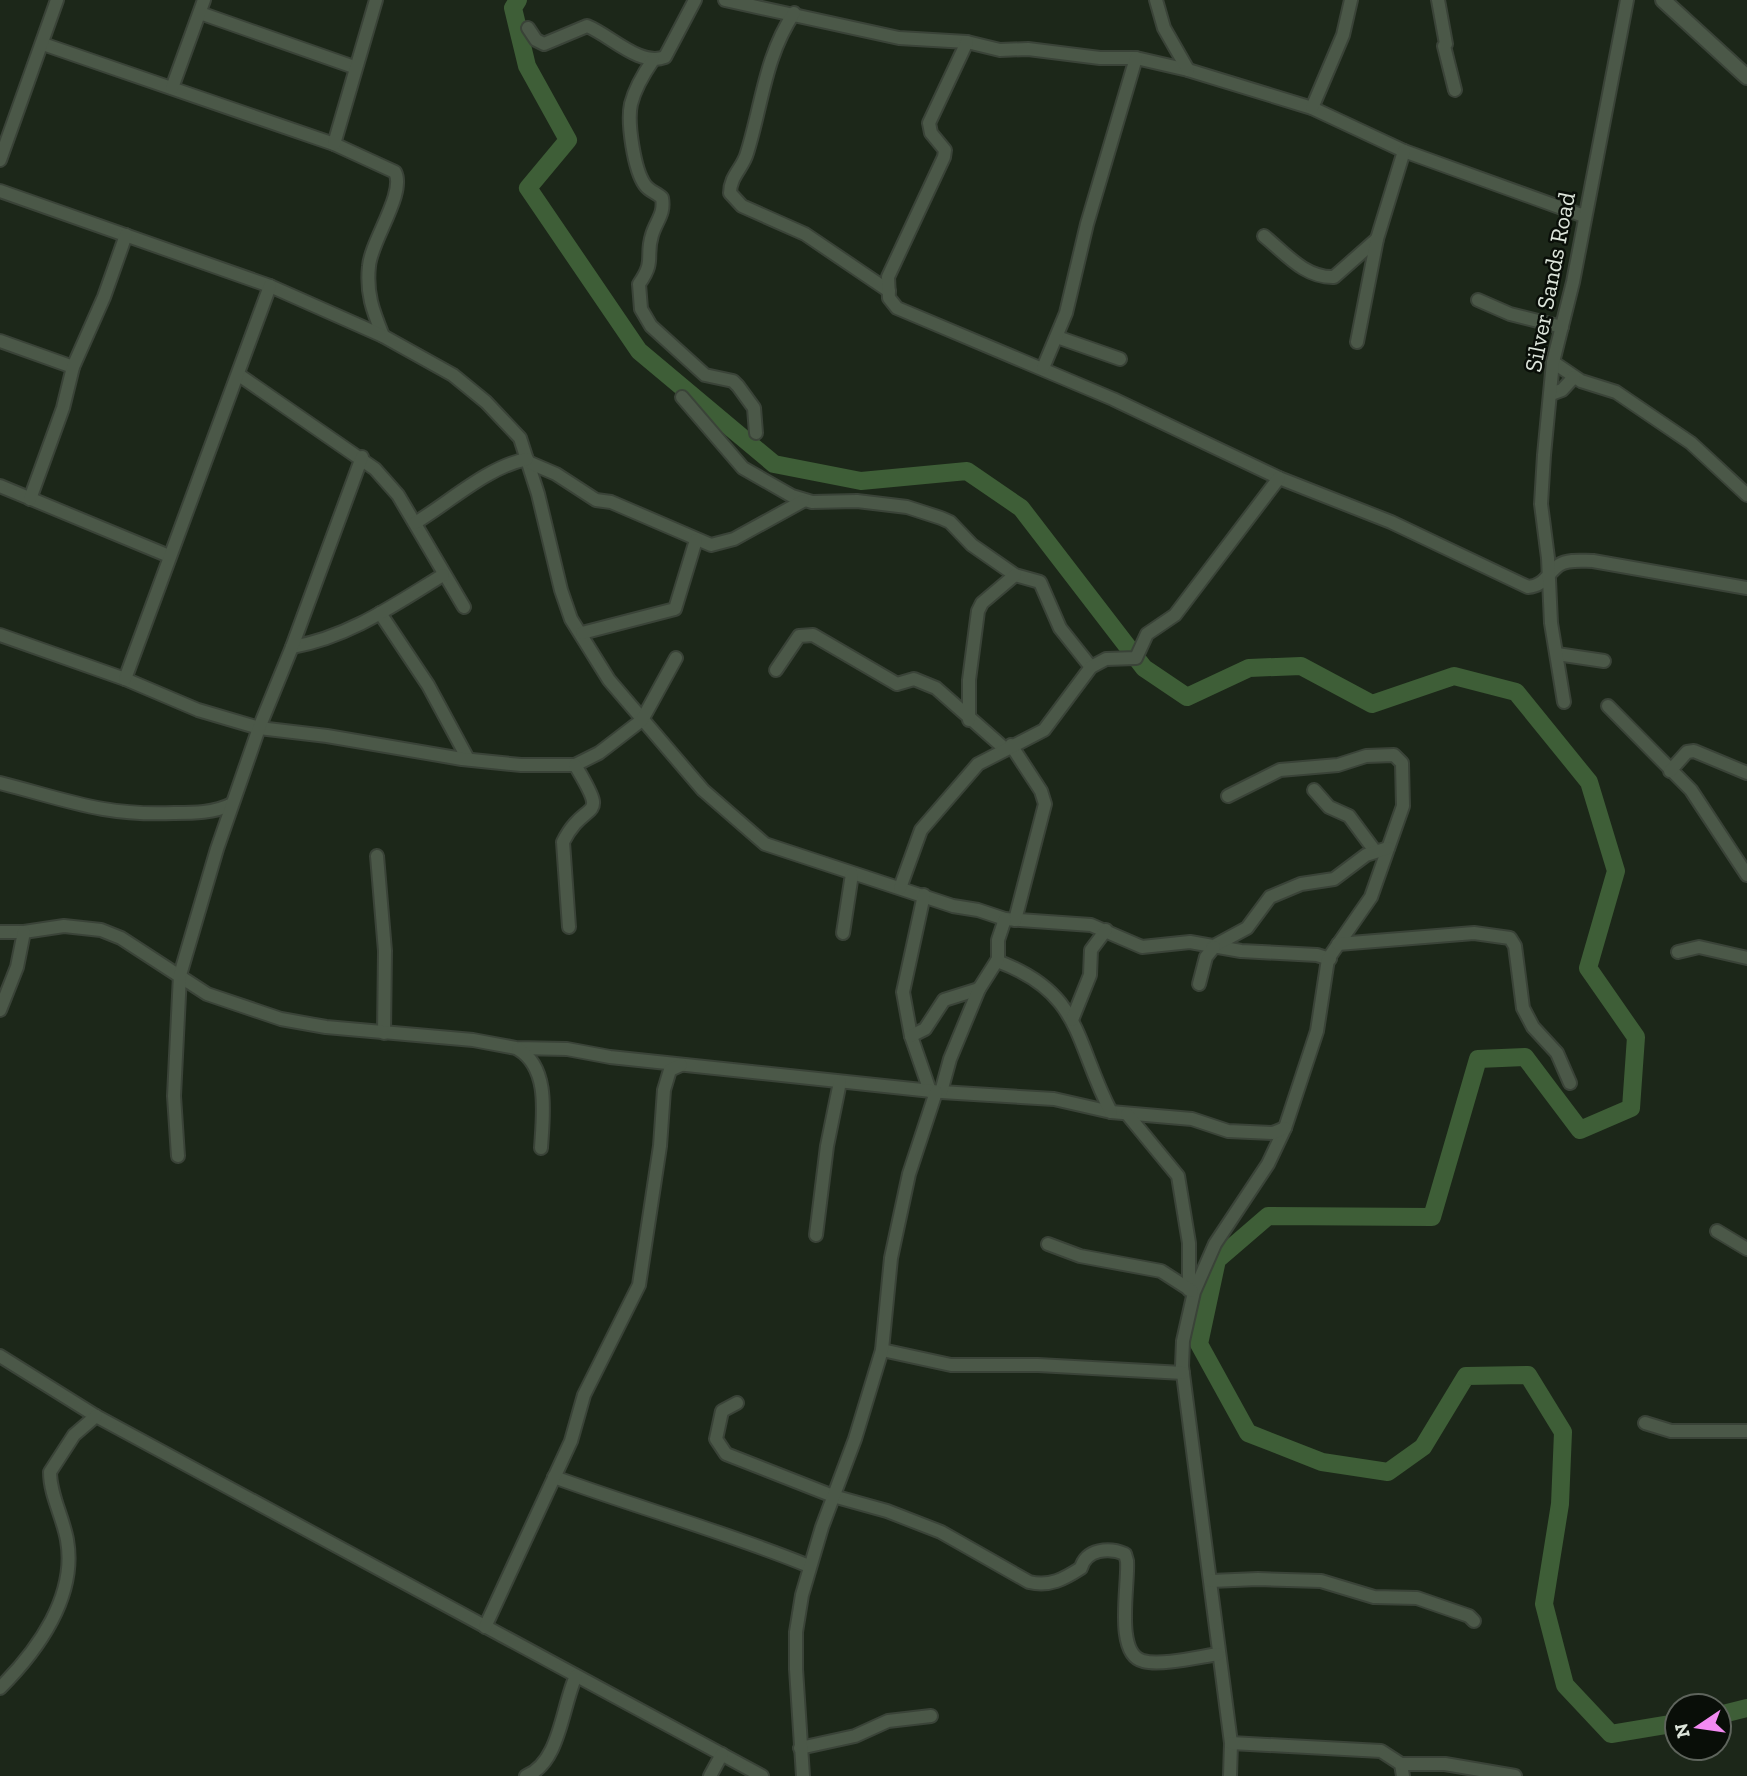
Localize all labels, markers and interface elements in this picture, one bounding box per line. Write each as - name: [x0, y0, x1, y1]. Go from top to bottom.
- street label: Silver Sands Road: [1518, 189, 1581, 374]
- north arrow: [1663, 1692, 1733, 1762]
- text: N: [1669, 1721, 1695, 1740]

